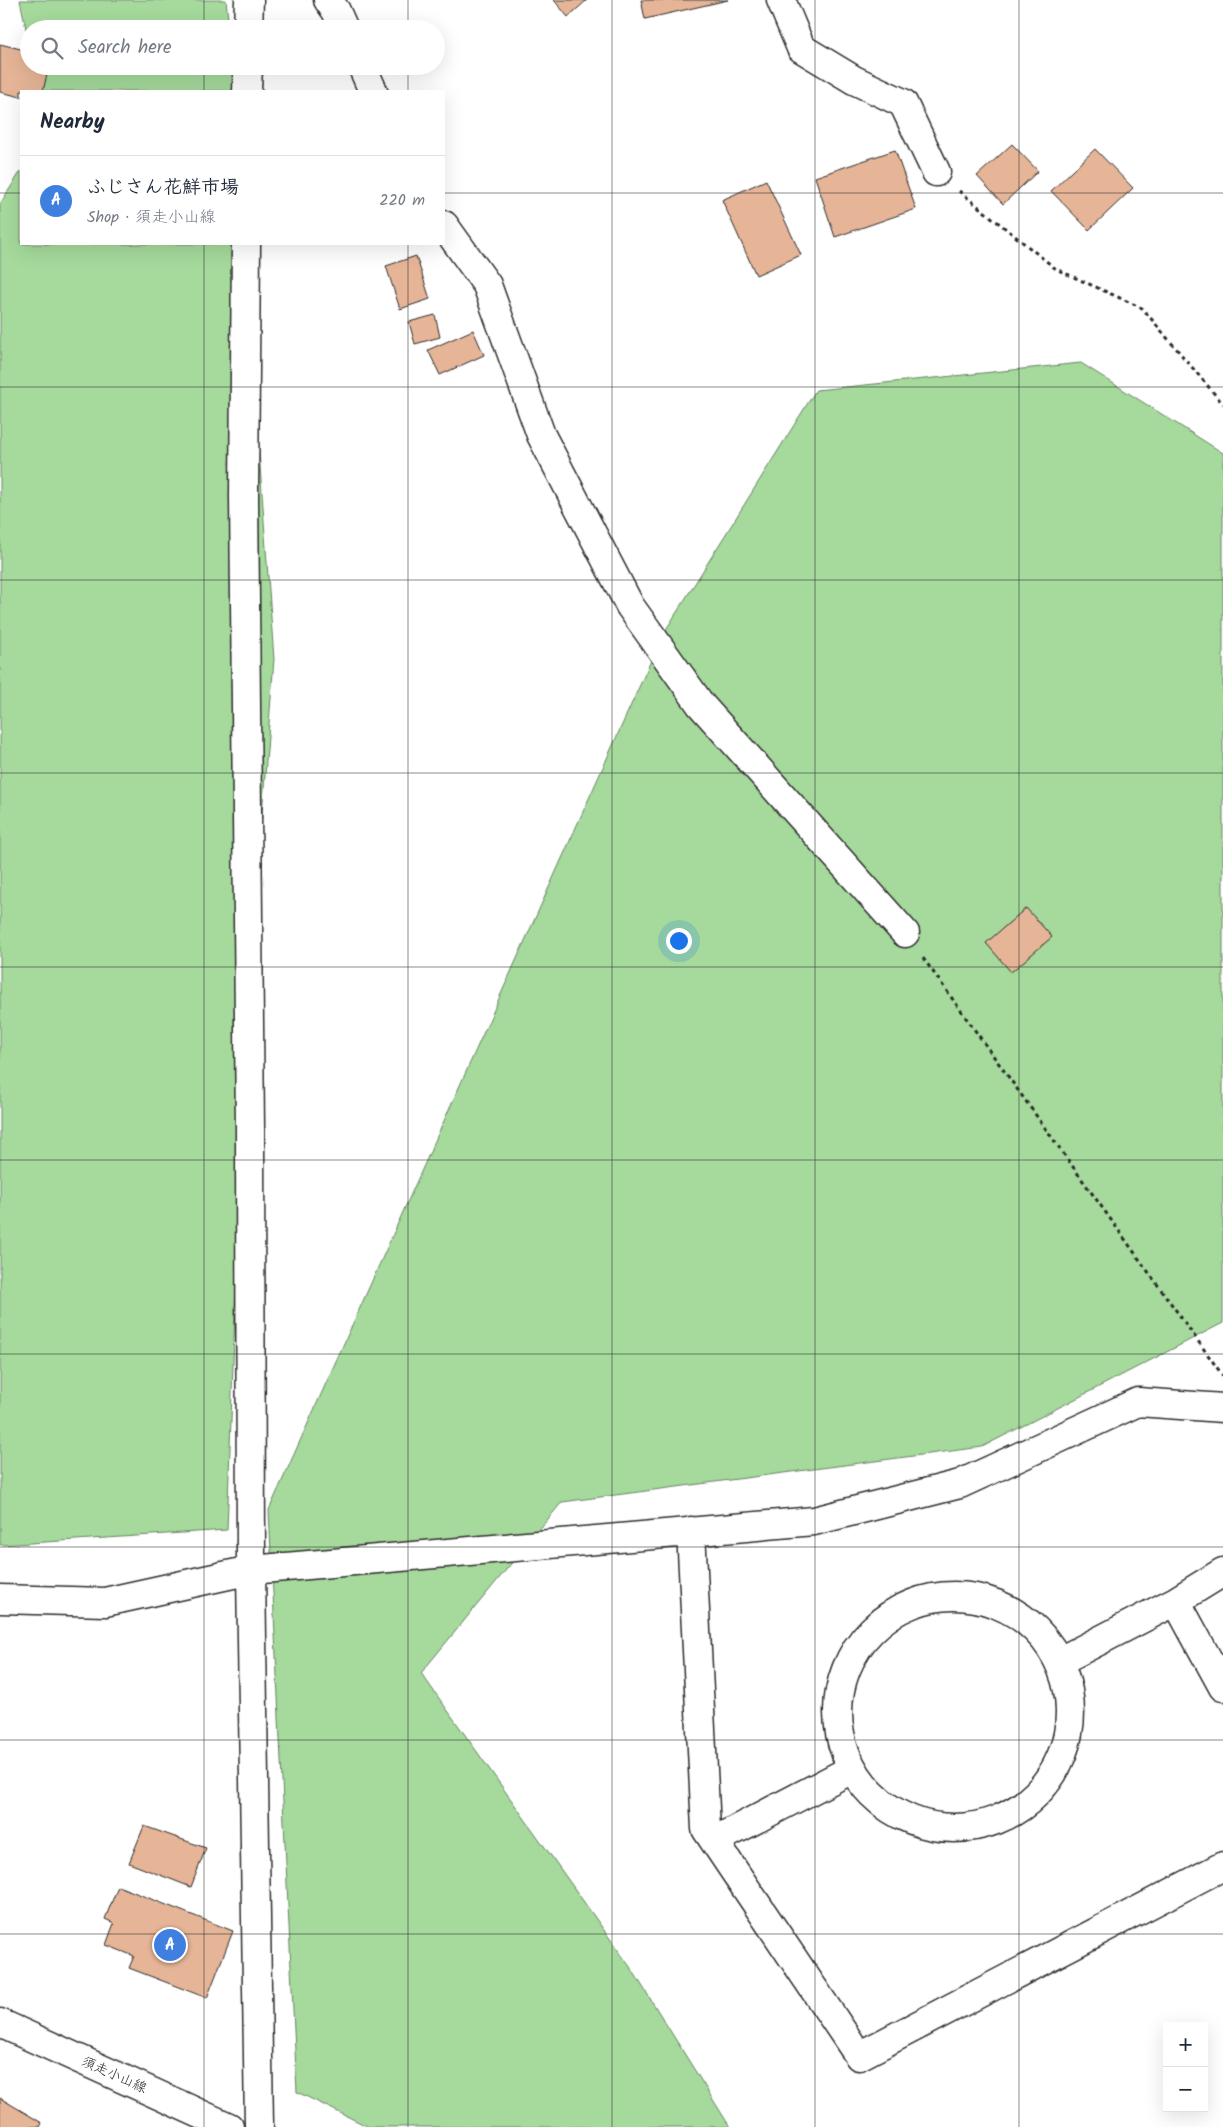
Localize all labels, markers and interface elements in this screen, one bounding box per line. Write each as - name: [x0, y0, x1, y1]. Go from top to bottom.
- search box: [20, 20, 445, 75]
- text: Search here: [78, 33, 172, 63]
- icon: search: [38, 34, 66, 62]
- text: Nearby: [40, 106, 105, 139]
- text: ふじさん花鮮市場: [87, 173, 239, 203]
- text: A: [51, 188, 61, 213]
- text: 220 m: [379, 188, 425, 213]
- text: Shop · 須走小山線: [87, 205, 216, 230]
- your location: [666, 928, 692, 954]
- pin: A: [154, 1926, 186, 1964]
- map controls: [1163, 2022, 1208, 2112]
- button: +: [1163, 2022, 1208, 2067]
- street label: 須走小山線: [78, 2051, 150, 2099]
- button: −: [1163, 2067, 1208, 2112]

